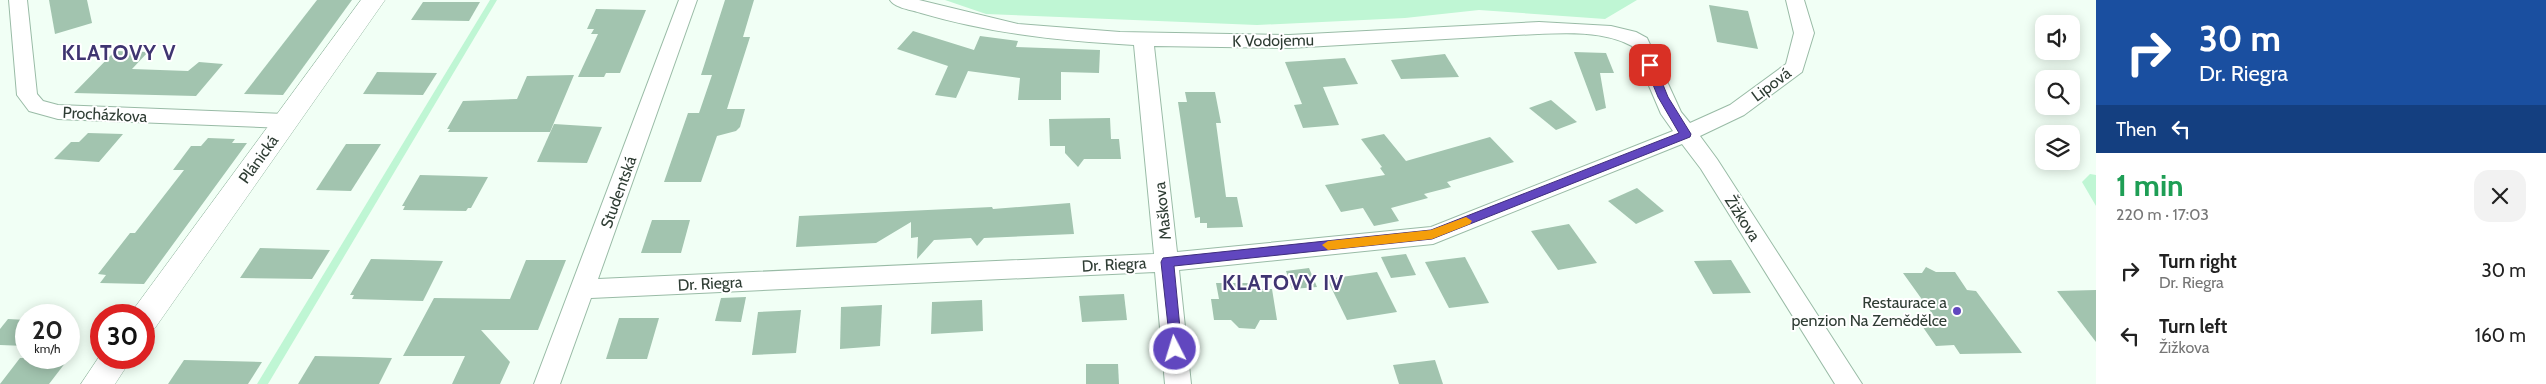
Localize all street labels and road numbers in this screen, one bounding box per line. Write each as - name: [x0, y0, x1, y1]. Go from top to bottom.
- street label: K Vodojemu: [1232, 30, 1314, 51]
- street label: Lipová: [1748, 63, 1795, 105]
- street label: Procházkova: [62, 103, 148, 126]
- street label: Plánická: [235, 131, 282, 187]
- street label: Studentská: [597, 153, 640, 231]
- street label: Maškova: [1150, 181, 1175, 241]
- street label: Žižkova: [1721, 192, 1764, 245]
- street label: Dr. Riegra: [1081, 253, 1147, 276]
- street label: Dr. Riegra: [677, 272, 743, 295]

